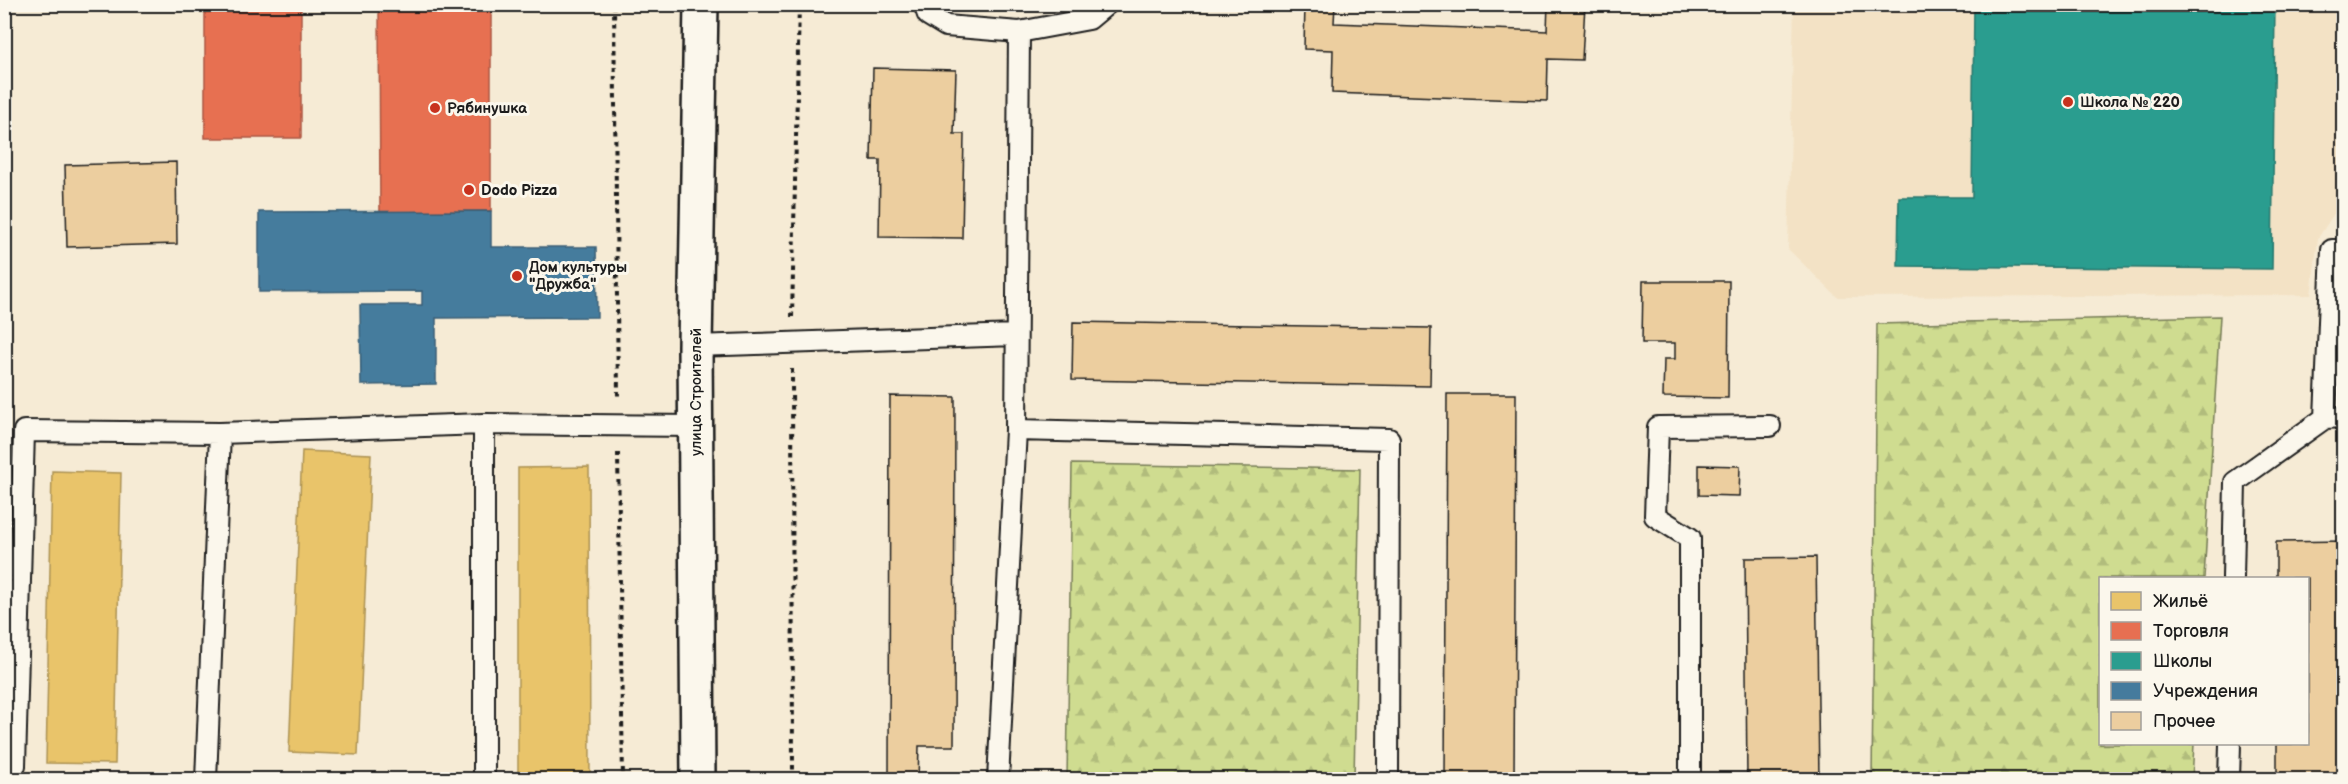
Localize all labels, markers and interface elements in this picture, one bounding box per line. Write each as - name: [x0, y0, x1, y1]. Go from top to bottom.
- place label: Школа № 220: [2080, 93, 2180, 112]
- marker: Школа № 220: [2061, 95, 2075, 109]
- place label: Рябинушка: [447, 99, 527, 118]
- marker: Рябинушка: [428, 101, 442, 115]
- place label: Dodo Pizza: [481, 181, 557, 200]
- marker: Dodo Pizza: [462, 183, 476, 197]
- place label: Дом культуры "Дружба": [529, 258, 627, 294]
- marker: Дом культуры "Дружба": [510, 269, 524, 283]
- street label: улица Строителей: [687, 328, 706, 456]
- legend: [2099, 577, 2309, 745]
- text: Жильё: [2153, 591, 2208, 612]
- text: Торговля: [2153, 621, 2229, 642]
- text: Школы: [2153, 651, 2212, 672]
- text: Учреждения: [2153, 681, 2258, 702]
- text: Прочее: [2153, 711, 2215, 732]

